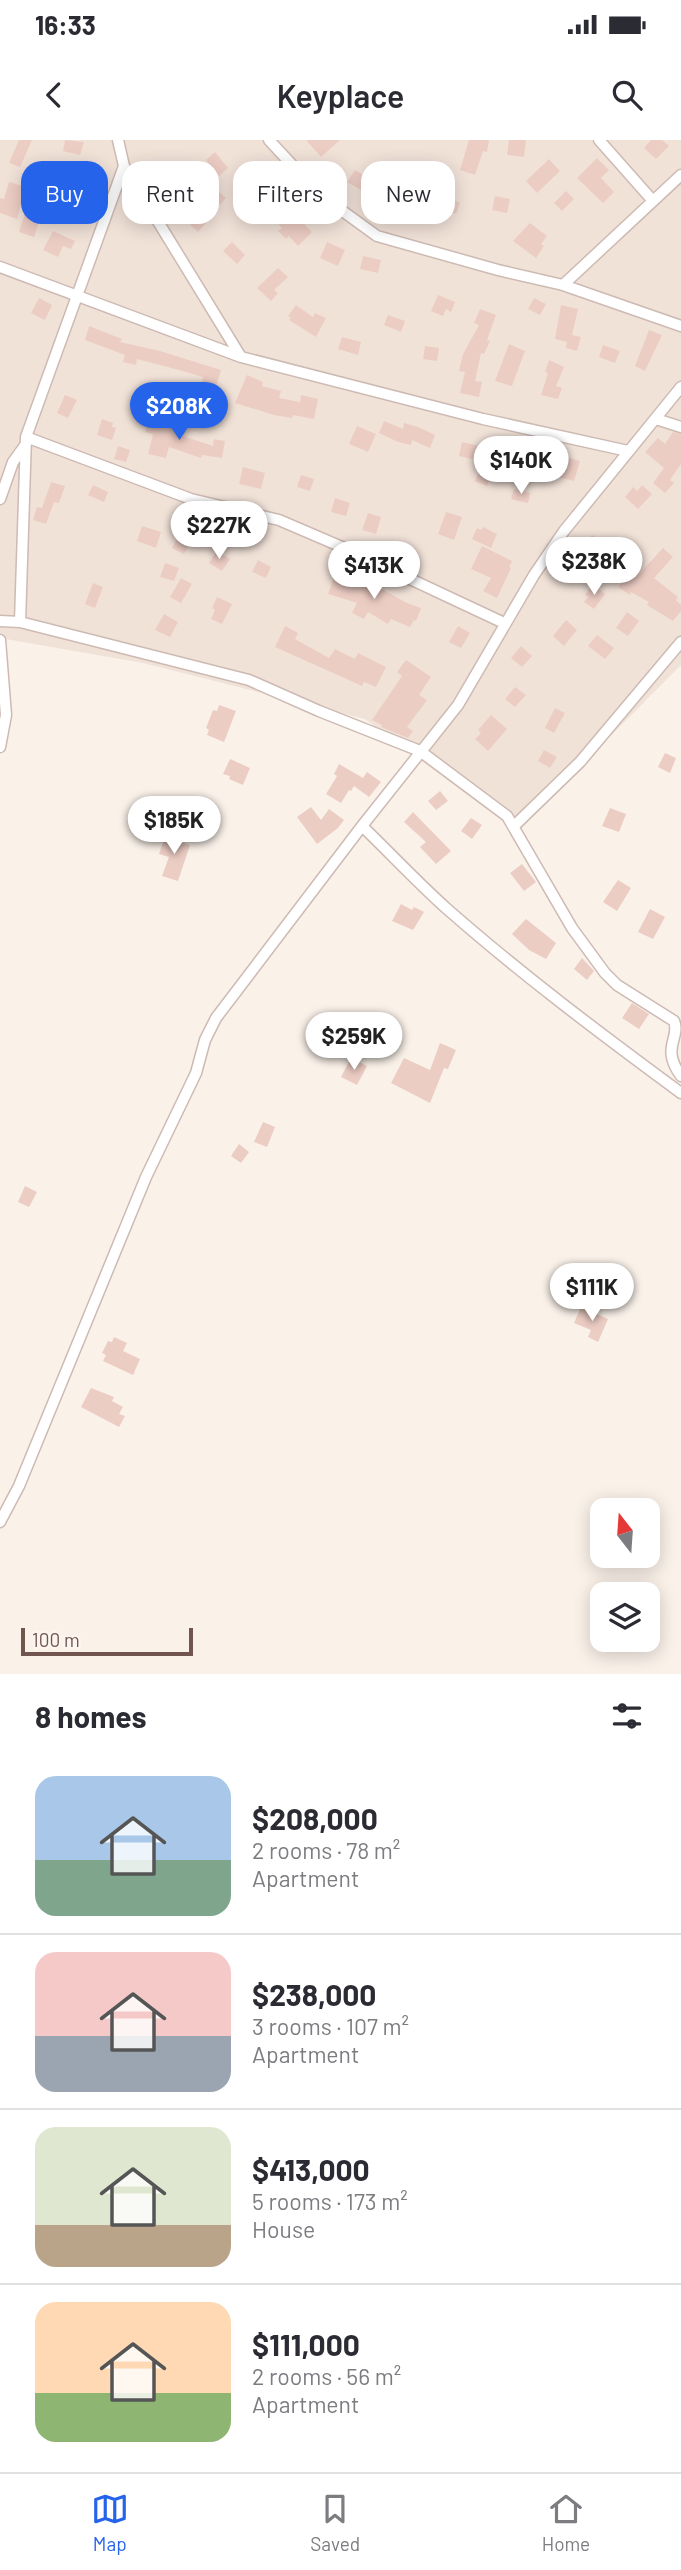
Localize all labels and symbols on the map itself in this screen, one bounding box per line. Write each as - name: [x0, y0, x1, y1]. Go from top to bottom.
- pin: $208K: [130, 383, 228, 442]
- pin: $140K: [472, 436, 570, 496]
- pin: $227K: [170, 502, 268, 561]
- pin: $238K: [545, 538, 643, 597]
- pin: $413K: [325, 542, 423, 601]
- pin: $185K: [125, 796, 223, 856]
- pin: $259K: [305, 1012, 403, 1072]
- pin: $111K: [543, 1264, 641, 1323]
- north arrow: [590, 1498, 660, 1568]
- scale bar: [21, 1625, 192, 1657]

